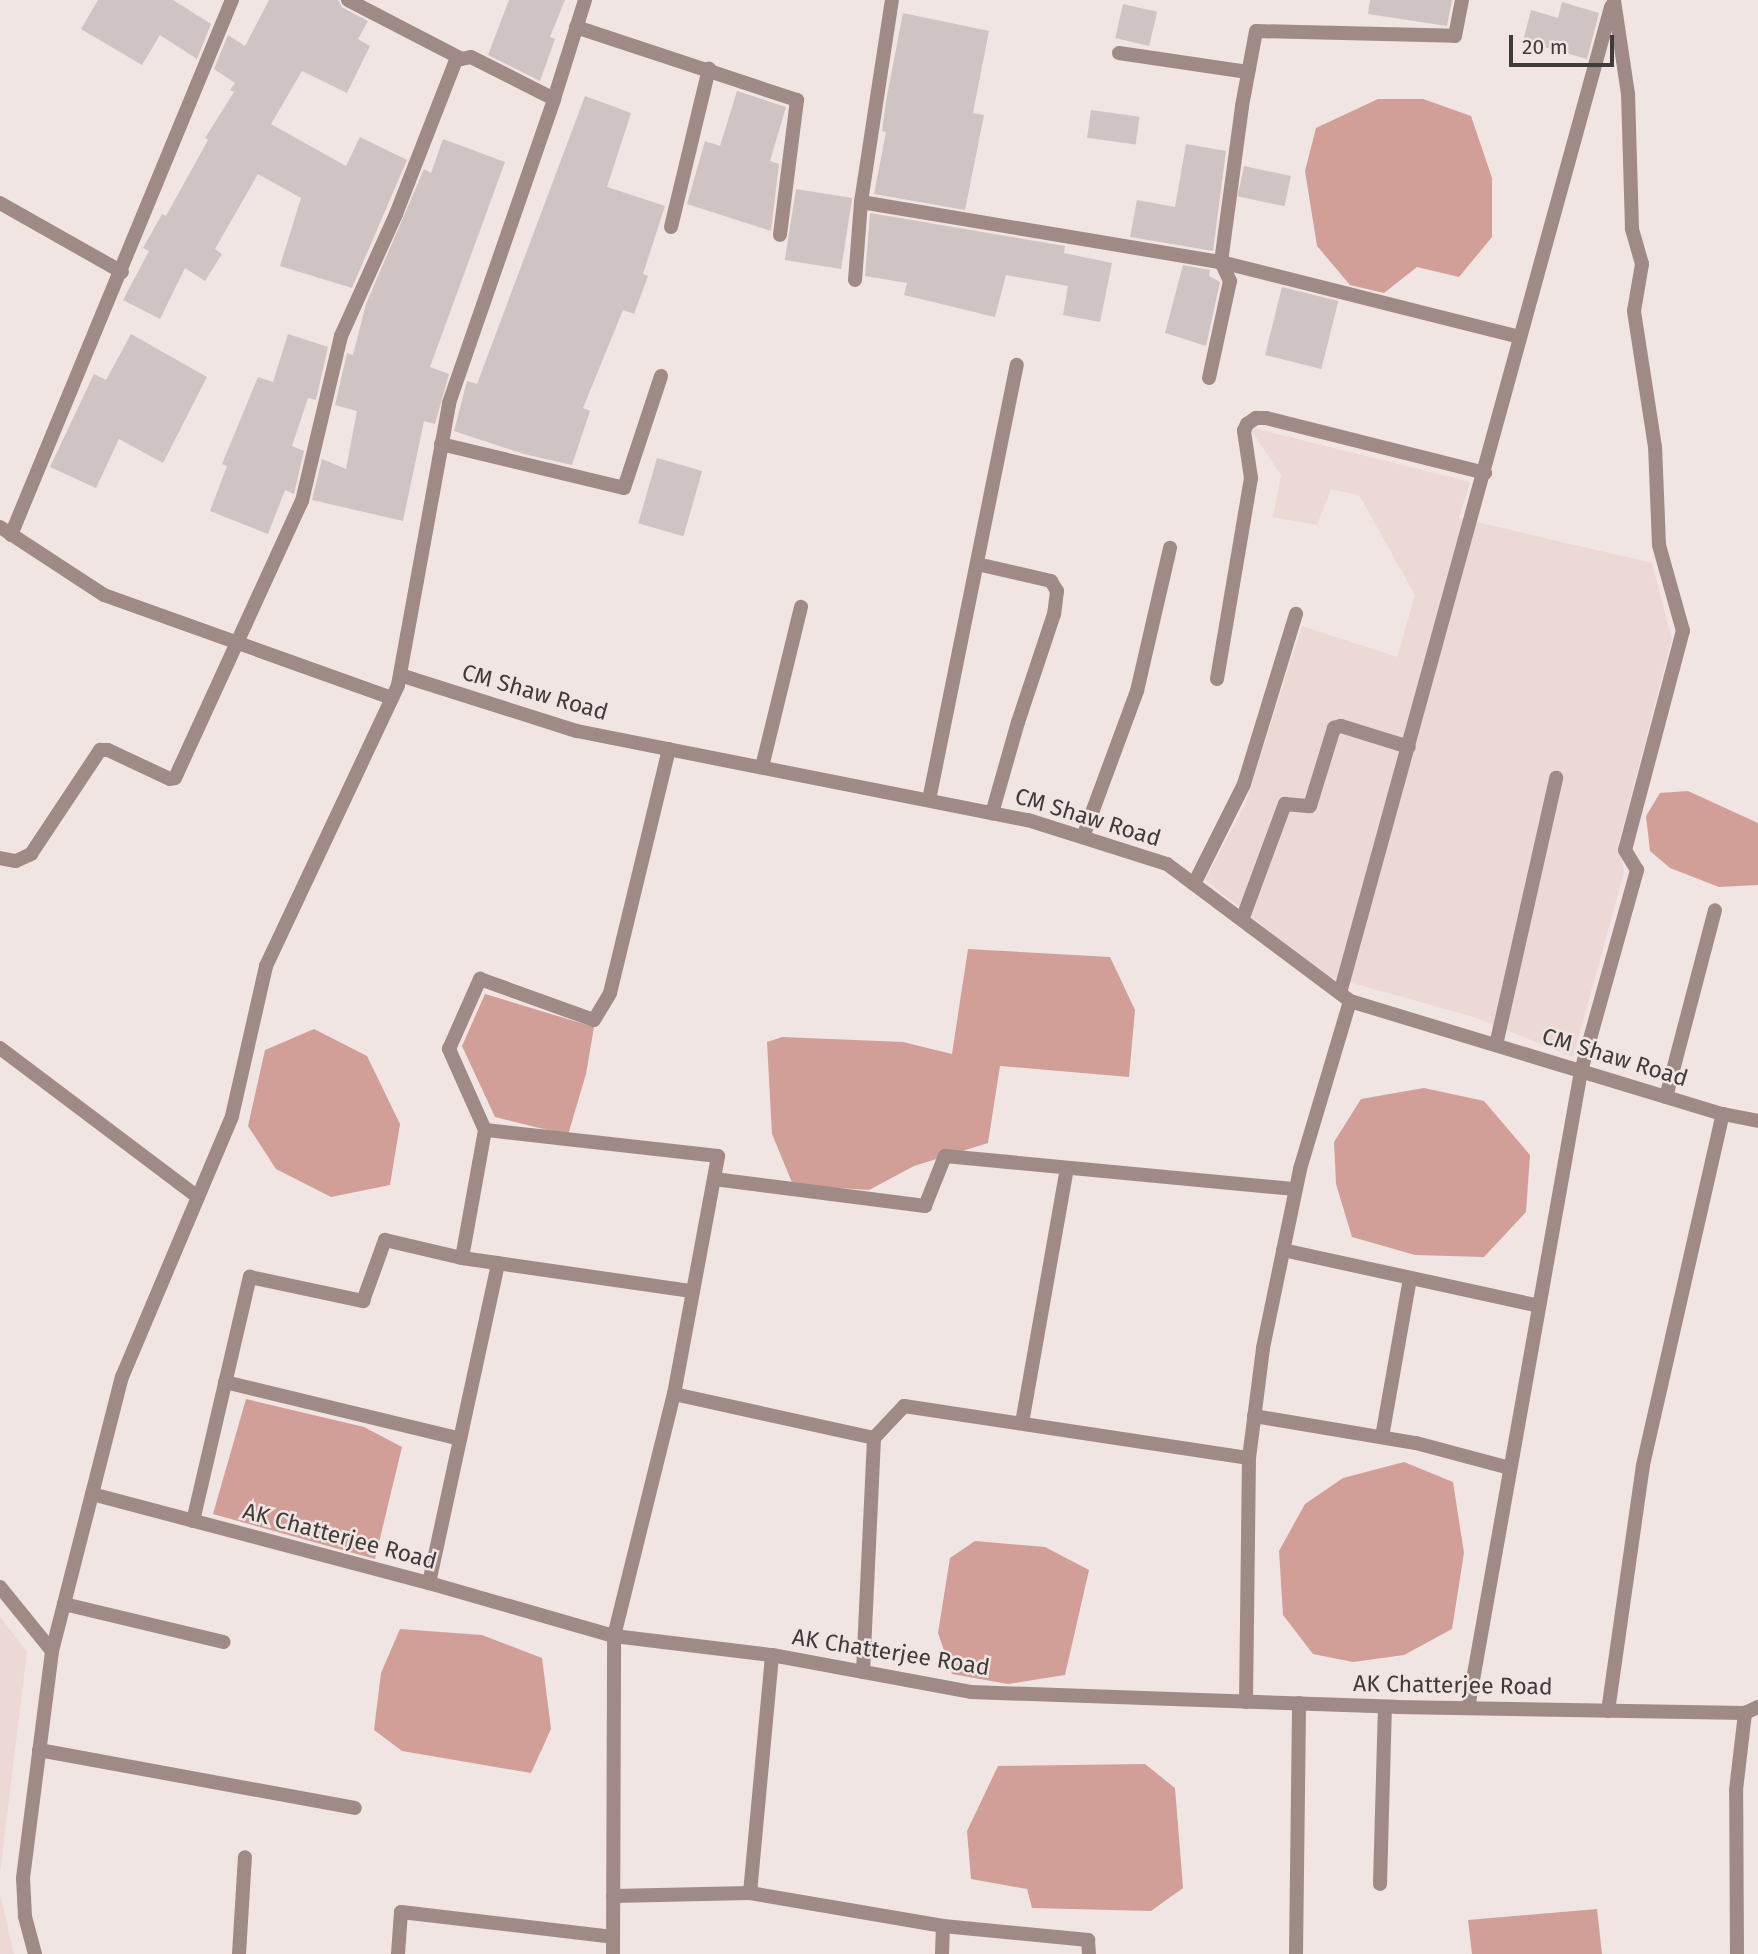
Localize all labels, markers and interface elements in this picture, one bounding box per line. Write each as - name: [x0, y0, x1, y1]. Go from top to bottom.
- scale bar: [1513, 21, 1618, 65]
- text: 20 m: [1522, 34, 1568, 60]
- street label: CM Shaw Road: [459, 658, 611, 726]
- street label: CM Shaw Road: [1012, 782, 1164, 852]
- street label: CM Shaw Road: [1539, 1022, 1691, 1092]
- street label: AK Chatterjee Road: [240, 1497, 440, 1575]
- street label: AK Chatterjee Road: [790, 1623, 992, 1681]
- street label: AK Chatterjee Road: [1353, 1669, 1553, 1701]

